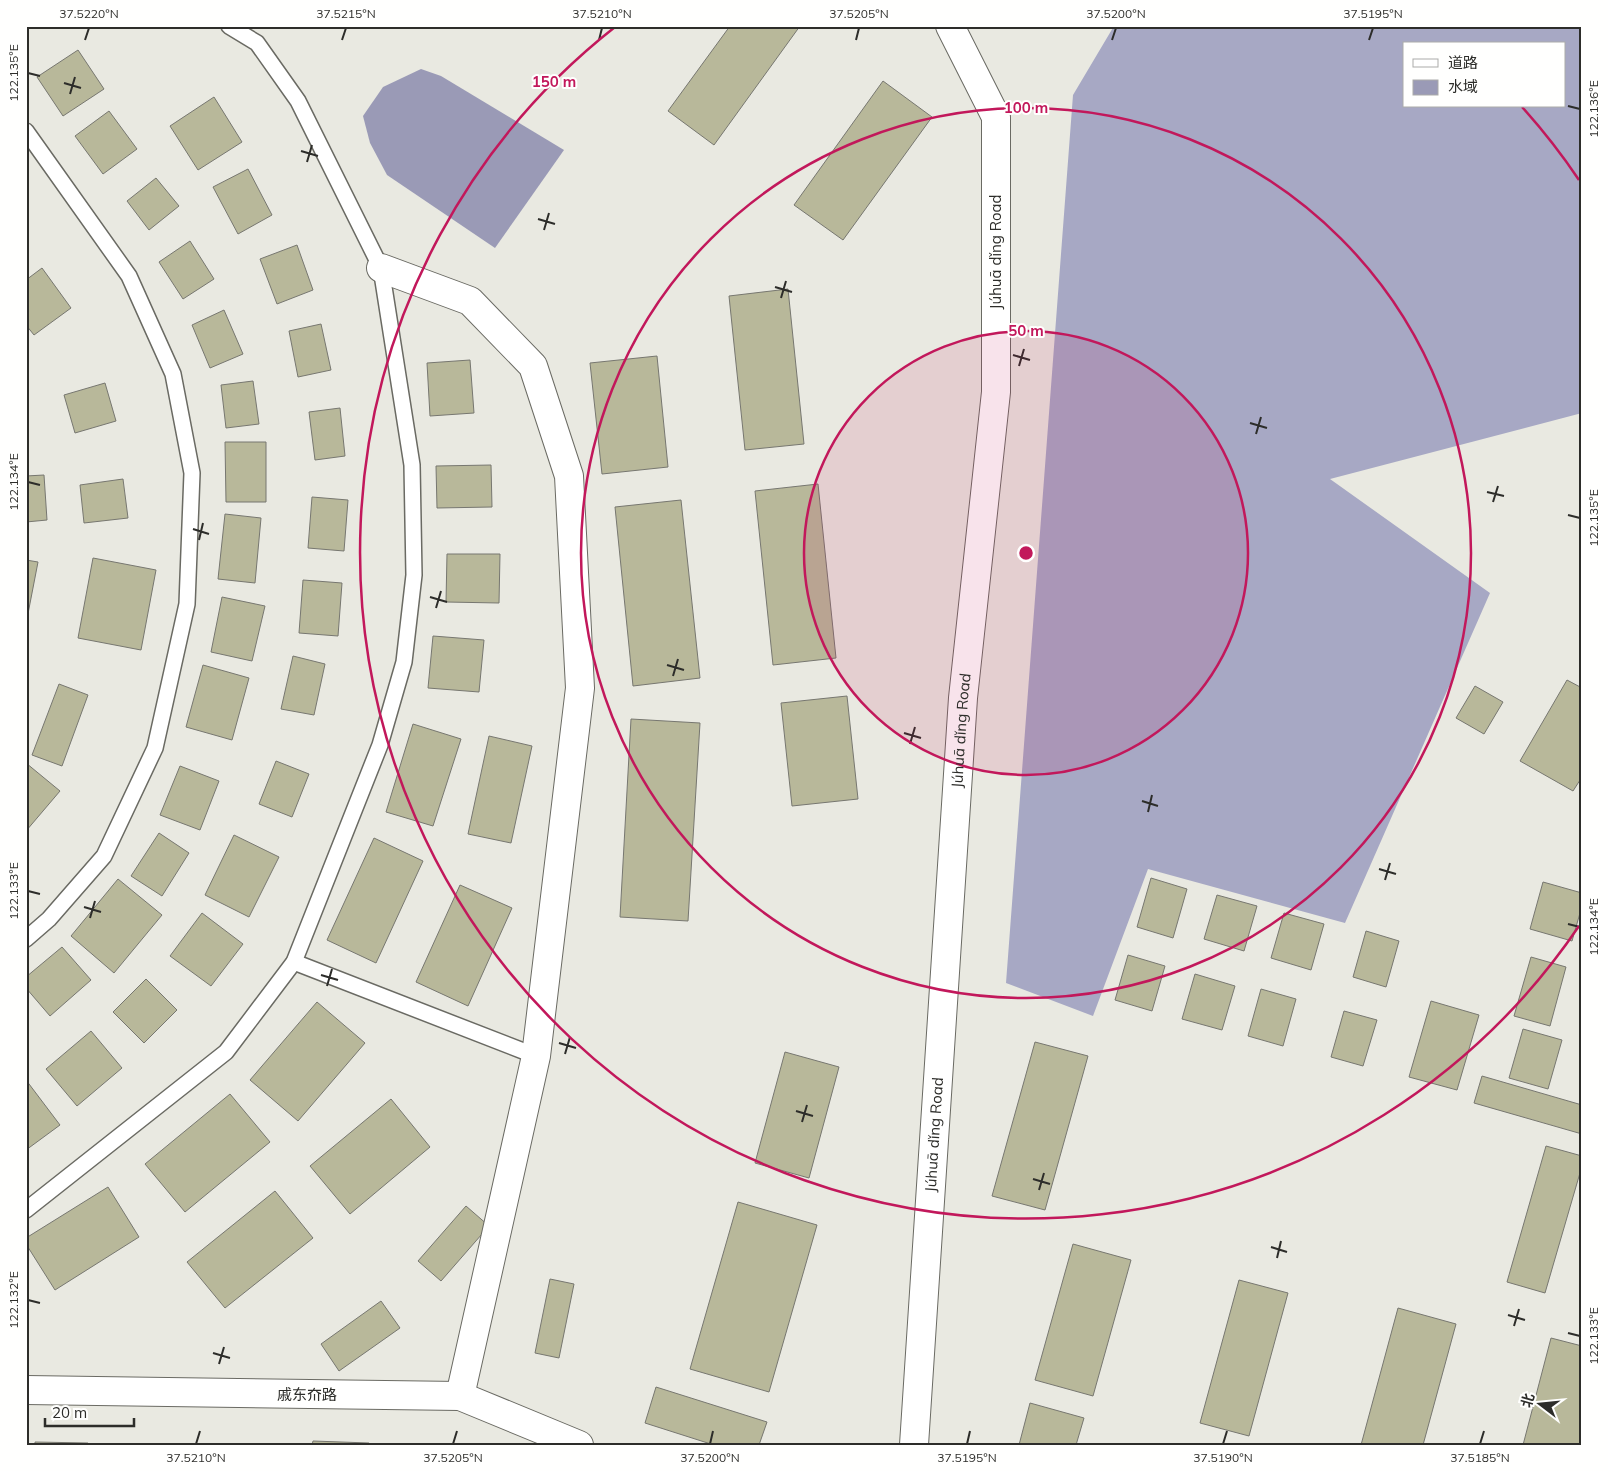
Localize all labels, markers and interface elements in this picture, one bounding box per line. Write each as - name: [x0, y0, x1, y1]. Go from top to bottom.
- text: 37.5220°N: [59, 6, 119, 21]
- text: 37.5215°N: [316, 6, 376, 21]
- text: 37.5210°N: [572, 6, 632, 21]
- text: 37.5205°N: [829, 6, 889, 21]
- text: 37.5200°N: [1086, 6, 1146, 21]
- text: 37.5195°N: [1343, 6, 1403, 21]
- legend: [1403, 42, 1566, 108]
- text: 122.135°E: [6, 44, 21, 102]
- text: 道路: [1448, 53, 1478, 72]
- text: 150 m: [532, 72, 576, 91]
- text: 水域: [1448, 77, 1478, 96]
- text: 122.136°E: [1586, 80, 1601, 138]
- text: 100 m: [1004, 98, 1048, 117]
- street label: Júhuā dǐng Road: [986, 194, 1005, 310]
- text: 50 m: [1008, 321, 1044, 340]
- text: 122.134°E: [6, 453, 21, 511]
- text: 122.135°E: [1586, 489, 1601, 547]
- centre of rings: [1017, 544, 1035, 562]
- street label: Júhuā dǐng Road: [947, 672, 975, 789]
- text: 122.133°E: [6, 862, 21, 920]
- text: 122.134°E: [1586, 898, 1601, 956]
- street label: Júhuā dǐng Road: [921, 1077, 947, 1193]
- text: 122.132°E: [6, 1271, 21, 1329]
- text: 122.133°E: [1586, 1307, 1601, 1365]
- north arrow: [1516, 1378, 1566, 1428]
- street label: 戚东夼路: [277, 1385, 337, 1404]
- text: 北: [1517, 1391, 1538, 1410]
- scale bar: [45, 1396, 134, 1428]
- text: 20 m: [52, 1403, 87, 1422]
- text: 37.5210°N: [166, 1450, 226, 1465]
- text: 37.5205°N: [423, 1450, 483, 1465]
- text: 37.5200°N: [680, 1450, 740, 1465]
- text: 37.5195°N: [937, 1450, 997, 1465]
- text: 37.5190°N: [1193, 1450, 1253, 1465]
- text: 37.5185°N: [1450, 1450, 1510, 1465]

